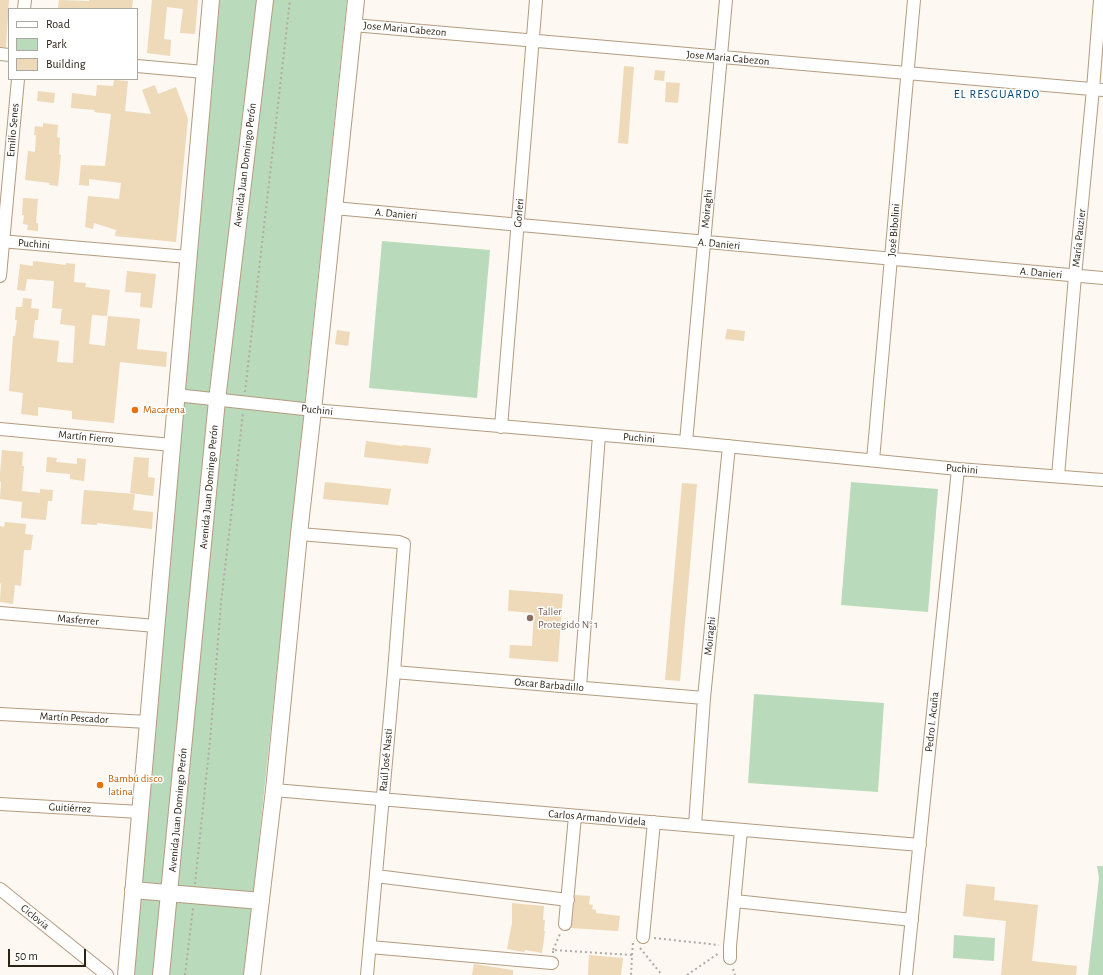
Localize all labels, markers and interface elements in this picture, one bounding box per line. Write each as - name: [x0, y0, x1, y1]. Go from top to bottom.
- legend: [8, 8, 138, 80]
- text: Road: [46, 18, 70, 30]
- street label: Jose Maria Cabezon: [363, 19, 447, 39]
- text: Park: [46, 38, 67, 50]
- street label: Jose Maria Cabezon: [686, 48, 770, 68]
- text: Building: [46, 58, 86, 70]
- district label: EL RESGUARDO: [954, 87, 1040, 101]
- street label: Emilio Senes: [4, 102, 22, 158]
- street label: Avenida Juan Domingo Perón: [231, 102, 259, 228]
- street label: Moiraghi: [699, 189, 715, 229]
- street label: Gorleri: [511, 198, 527, 228]
- street label: José Bibolini: [885, 203, 903, 257]
- street label: A. Danieri: [374, 206, 418, 222]
- street label: María Pauzier: [1069, 208, 1089, 268]
- street label: Puchini: [17, 236, 51, 252]
- street label: A. Danieri: [697, 236, 741, 252]
- street label: A. Danieri: [1019, 265, 1063, 281]
- street label: Puchini: [300, 402, 334, 418]
- place label: Macarena: [143, 403, 185, 417]
- marker: Macarena: [130, 405, 140, 415]
- street label: Avenida Juan Domingo Perón: [197, 424, 221, 550]
- street label: Martín Fierro: [58, 428, 114, 446]
- street label: Puchini: [622, 430, 656, 446]
- street label: Puchini: [945, 461, 979, 477]
- place label: Taller Protegido N° 1: [538, 605, 598, 631]
- street label: Masferrer: [57, 612, 99, 628]
- marker: Taller Protegido N° 1: [525, 613, 535, 623]
- street label: Moiraghi: [701, 616, 719, 656]
- street label: Oscar Barbadillo: [514, 675, 584, 695]
- street label: Pedro I. Acuña: [922, 691, 942, 753]
- street label: Martín Pescador: [39, 710, 109, 726]
- street label: Raúl José Nasti: [377, 728, 395, 792]
- street label: Avenida Juan Domingo Perón: [166, 747, 190, 873]
- place label: Bambú disco latina: [108, 772, 163, 798]
- marker: Bambú disco latina: [95, 780, 105, 790]
- street label: Guitiérrez: [48, 800, 92, 816]
- street label: Carlos Armando Videla: [548, 807, 646, 829]
- street label: Ciclovia: [18, 901, 52, 933]
- scale bar: [10, 941, 88, 967]
- text: 50 m: [15, 950, 38, 962]

